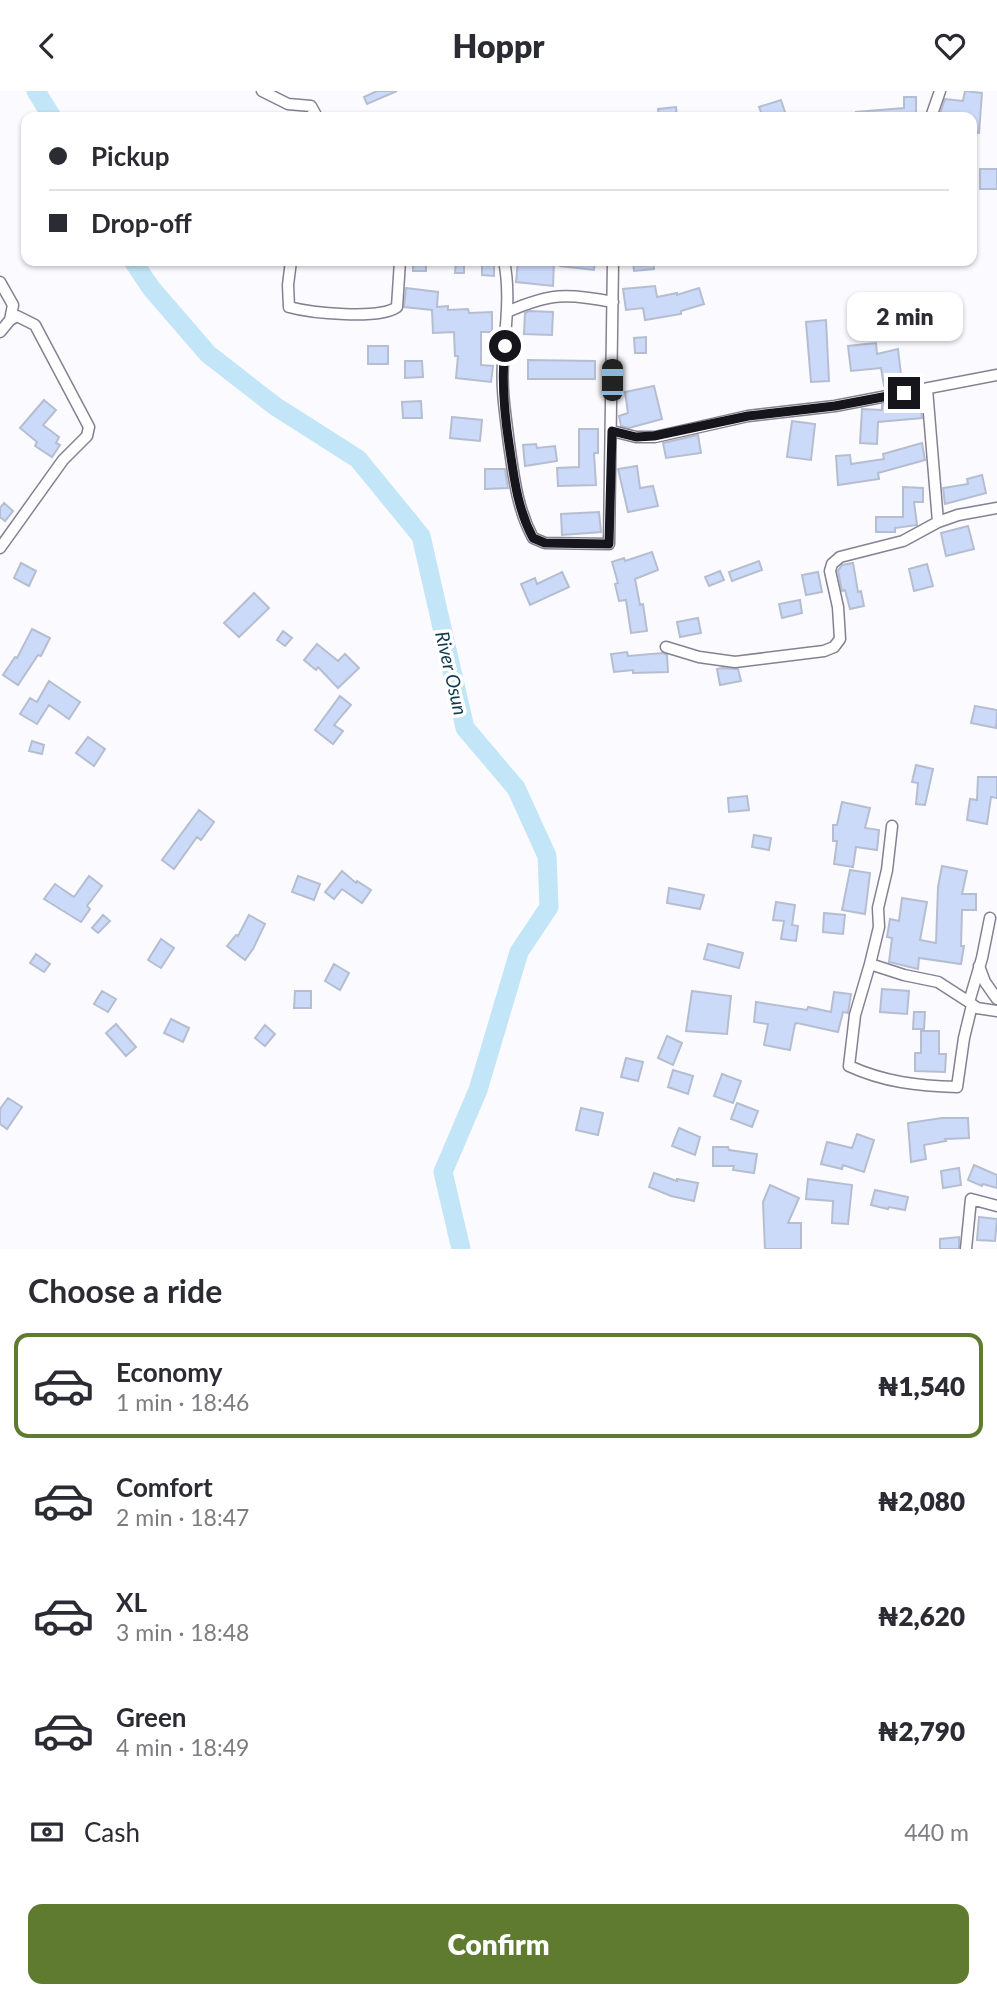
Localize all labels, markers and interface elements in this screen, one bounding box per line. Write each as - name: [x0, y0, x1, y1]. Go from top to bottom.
- text: Hoppr: [453, 26, 544, 65]
- icon: back: [28, 27, 66, 65]
- icon: heart: [931, 27, 969, 65]
- text: Pickup: [91, 140, 170, 172]
- text: Drop-off: [91, 207, 192, 239]
- callout: 2 min: [846, 292, 962, 341]
- text: 2 min: [876, 302, 934, 330]
- route start: [489, 330, 521, 362]
- car: [602, 359, 623, 401]
- route end: [888, 377, 920, 409]
- water label: River Osun: [431, 629, 473, 717]
- text: Choose a ride: [28, 1271, 222, 1310]
- icon: car: [32, 1354, 95, 1417]
- text: Economy: [116, 1356, 222, 1388]
- text: ₦1,540: [878, 1370, 965, 1402]
- text: 1 min · 18:46: [116, 1388, 249, 1416]
- icon: car: [32, 1469, 95, 1532]
- text: Comfort: [116, 1471, 213, 1503]
- text: ₦2,080: [878, 1485, 965, 1517]
- text: 2 min · 18:47: [116, 1503, 249, 1531]
- icon: car: [32, 1584, 95, 1647]
- text: XL: [116, 1586, 147, 1618]
- text: ₦2,620: [878, 1600, 965, 1632]
- text: 3 min · 18:48: [116, 1618, 249, 1646]
- icon: car: [32, 1699, 95, 1762]
- text: Green: [116, 1701, 186, 1733]
- text: ₦2,790: [878, 1715, 965, 1747]
- text: 4 min · 18:49: [116, 1733, 249, 1761]
- icon: cash: [28, 1813, 66, 1851]
- text: Cash: [84, 1816, 140, 1848]
- text: 440 m: [904, 1818, 969, 1846]
- button: Confirm: [28, 1904, 969, 1984]

